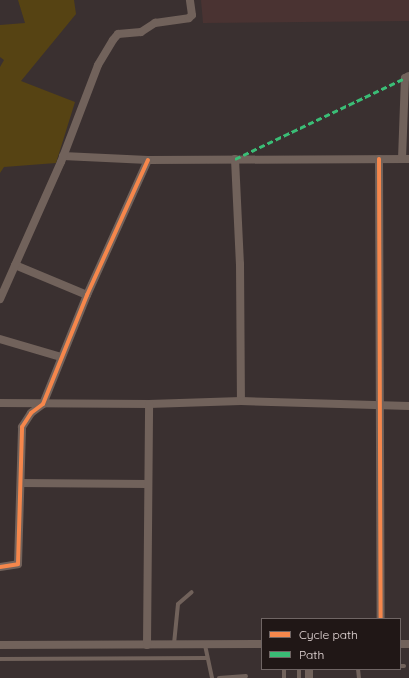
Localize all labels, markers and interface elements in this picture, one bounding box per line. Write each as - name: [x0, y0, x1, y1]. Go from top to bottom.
- legend: [261, 618, 401, 670]
- text: Cycle path: [299, 627, 358, 642]
- text: Path: [299, 647, 324, 662]

